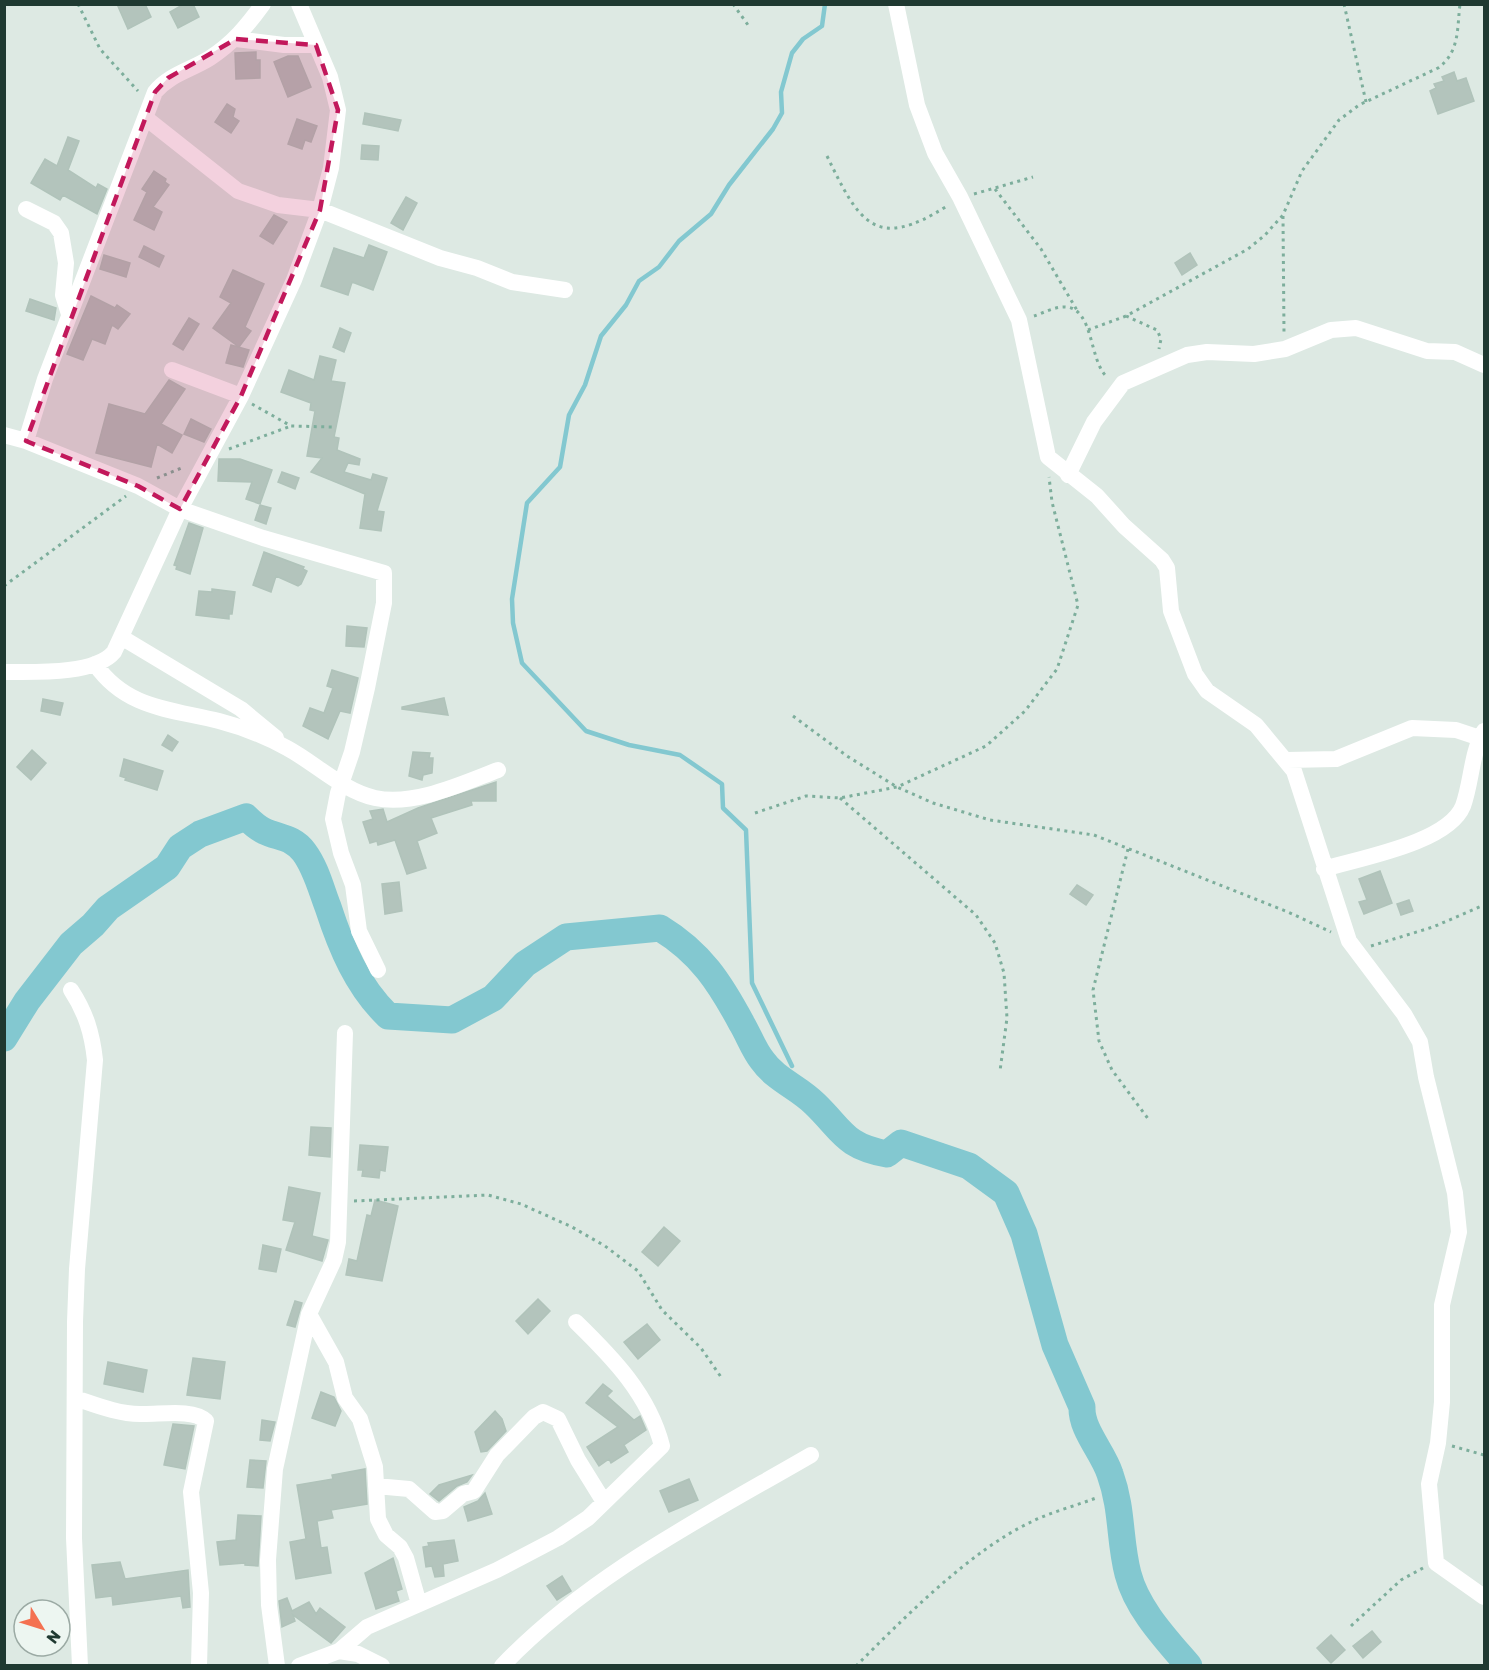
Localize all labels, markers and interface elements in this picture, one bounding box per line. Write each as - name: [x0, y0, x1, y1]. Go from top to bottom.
- north arrow: [12, 1598, 72, 1658]
- text: N: [42, 1627, 64, 1647]

